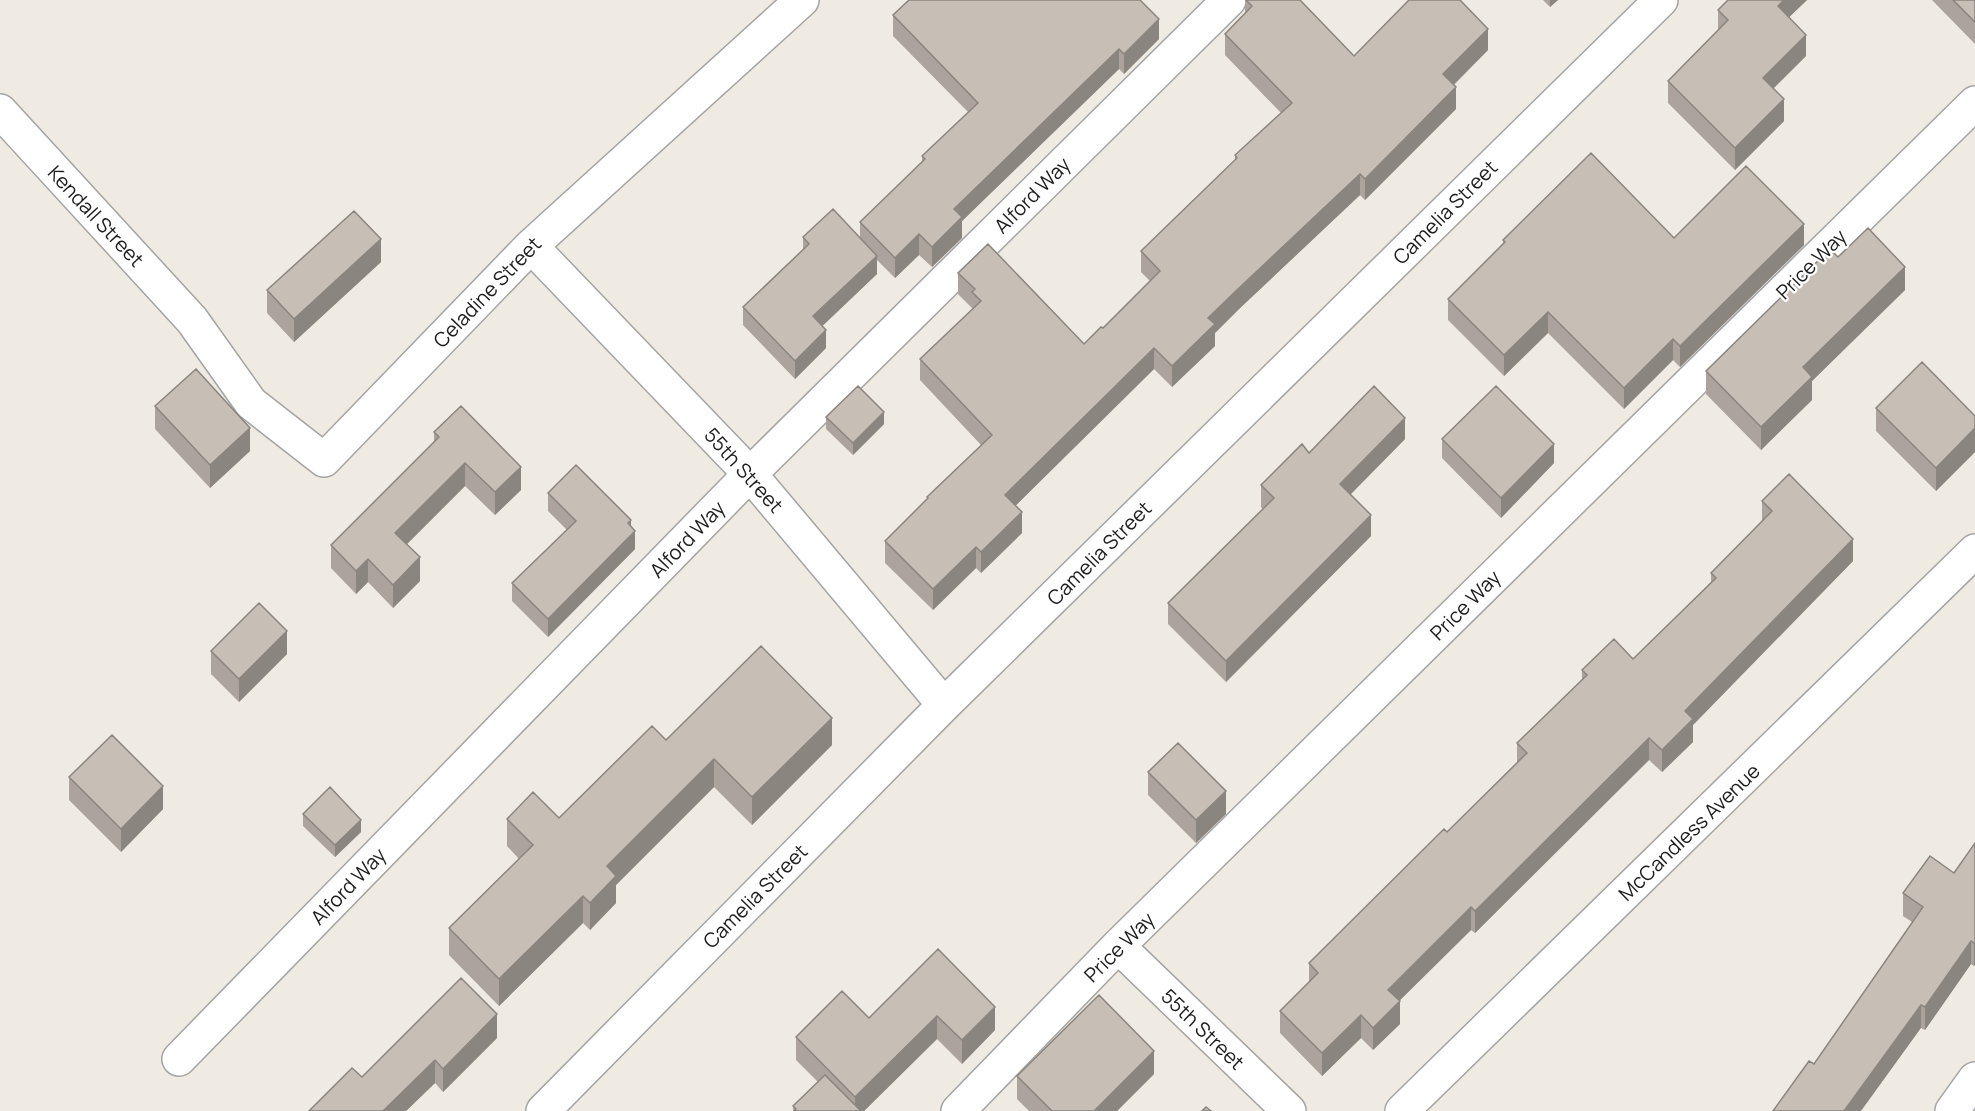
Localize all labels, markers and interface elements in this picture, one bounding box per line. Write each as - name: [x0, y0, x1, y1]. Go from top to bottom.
- street label: Alford Way: [988, 151, 1076, 239]
- street label: Camelia Street: [1387, 154, 1503, 270]
- street label: Kendall Street: [42, 160, 150, 272]
- street label: Price Way: [1770, 223, 1852, 305]
- street label: Celadine Street: [427, 231, 547, 353]
- street label: 55th Street: [699, 422, 789, 518]
- street label: Alford Way: [643, 494, 731, 583]
- street label: Camelia Street: [1041, 495, 1157, 611]
- street label: Price Way: [1424, 564, 1506, 646]
- street label: McCandless Avenue: [1612, 757, 1766, 907]
- street label: Camelia Street: [697, 838, 813, 954]
- street label: Alford Way: [304, 841, 392, 930]
- street label: Price Way: [1078, 906, 1160, 988]
- street label: 55th Street: [1156, 983, 1250, 1075]

